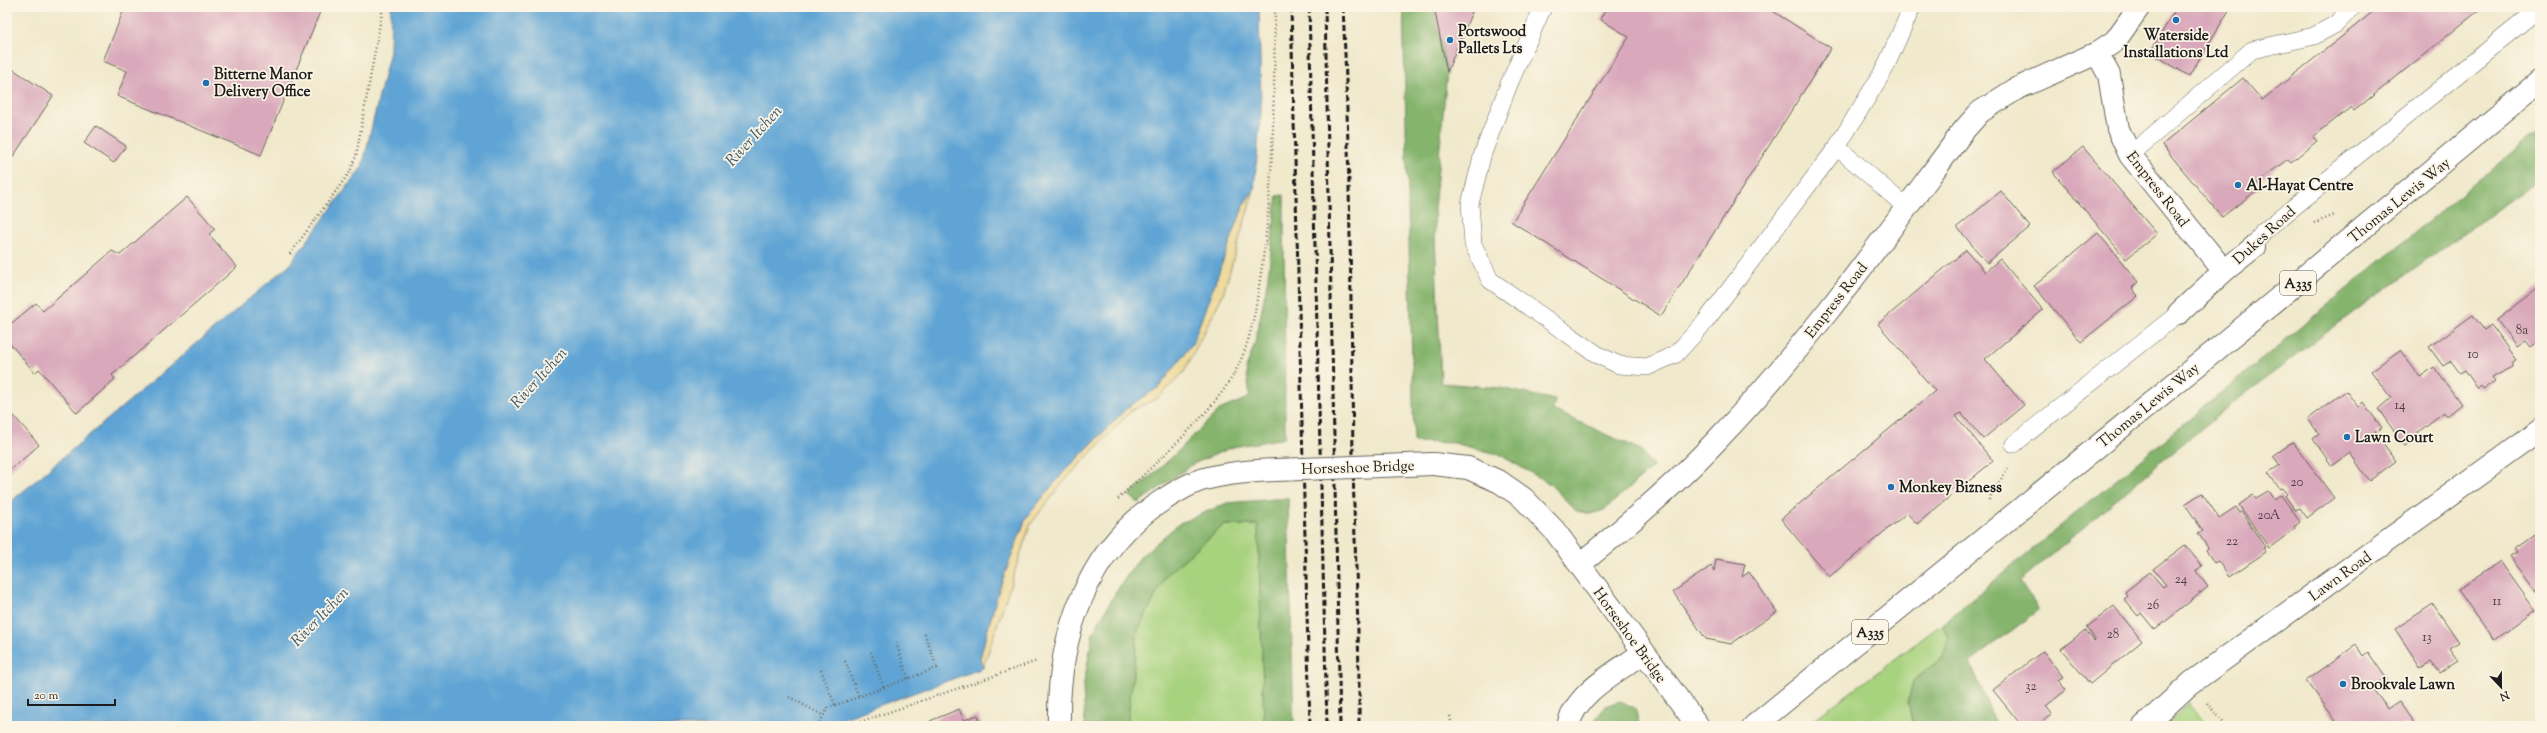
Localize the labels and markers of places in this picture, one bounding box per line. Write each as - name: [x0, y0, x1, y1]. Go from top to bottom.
- marker: Waterside Installations Ltd: [2171, 15, 2181, 25]
- place label: Portswood Pallets Lts: [1458, 22, 1527, 60]
- place label: Waterside Installations Ltd: [2124, 26, 2229, 64]
- marker: Portswood Pallets Lts: [1445, 35, 1455, 45]
- place label: Bitterne Manor Delivery Office: [214, 65, 313, 103]
- marker: Bitterne Manor Delivery Office: [201, 78, 211, 88]
- place label: Al-Hayat Centre: [2246, 176, 2354, 197]
- marker: Al-Hayat Centre: [2233, 180, 2243, 190]
- place label: Lawn Court: [2355, 428, 2434, 449]
- marker: Lawn Court: [2342, 432, 2352, 442]
- place label: Monkey Bizness: [1899, 478, 2002, 499]
- marker: Monkey Bizness: [1886, 482, 1896, 492]
- place label: Brookvale Lawn: [2351, 675, 2455, 696]
- marker: Brookvale Lawn: [2338, 679, 2348, 689]

